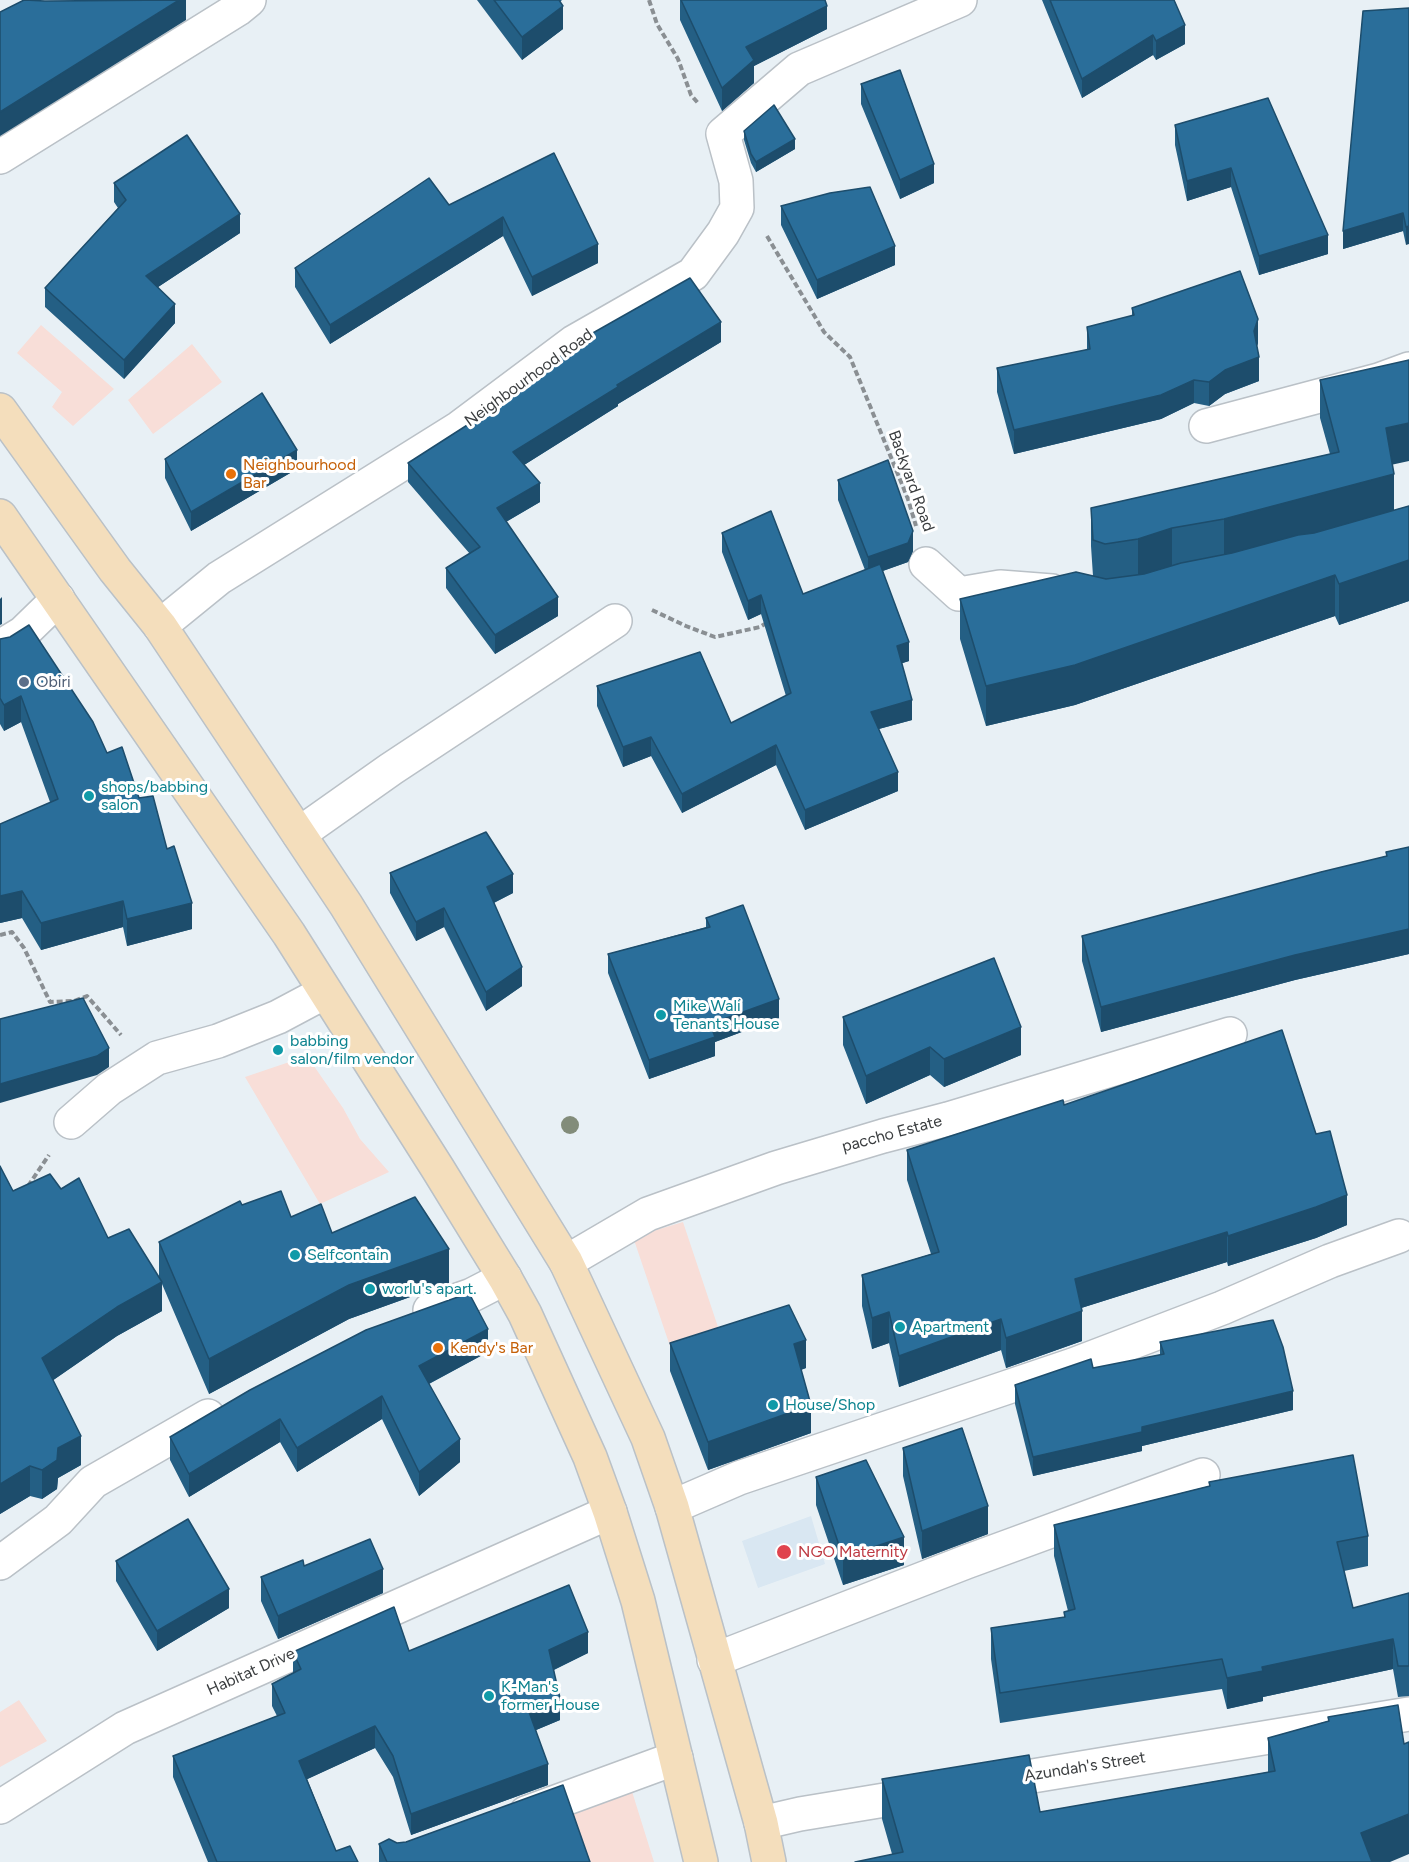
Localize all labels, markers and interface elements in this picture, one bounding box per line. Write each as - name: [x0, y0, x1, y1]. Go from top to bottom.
- street label: Neighbourhood Road: [461, 325, 597, 431]
- street label: Backyard Road: [884, 428, 938, 534]
- place label: Neighbourhood Bar: [243, 455, 356, 493]
- marker: Neighbourhood Bar: [224, 467, 238, 481]
- place label: Obiri: [36, 672, 71, 692]
- marker: Obiri: [17, 675, 31, 689]
- place label: shops/babbing salon: [101, 777, 208, 815]
- marker: shops/babbing salon: [82, 789, 96, 803]
- place label: Mike Wali Tenants House: [673, 996, 779, 1034]
- marker: Mike Wali Tenants House: [654, 1008, 668, 1022]
- place label: babbing salon/film vendor: [290, 1031, 414, 1069]
- marker: babbing salon/film vendor: [271, 1043, 285, 1057]
- street label: paccho Estate: [840, 1111, 944, 1157]
- place label: Selfcontain: [307, 1245, 389, 1265]
- marker: Selfcontain: [288, 1248, 302, 1262]
- place label: worlu's apart.: [382, 1279, 477, 1299]
- marker: worlu's apart.: [363, 1282, 377, 1296]
- place label: Apartment: [912, 1317, 989, 1337]
- marker: Apartment: [893, 1320, 907, 1334]
- place label: Kendy's Bar: [450, 1338, 533, 1358]
- marker: Kendy's Bar: [431, 1341, 445, 1355]
- place label: House/Shop: [785, 1395, 875, 1415]
- marker: House/Shop: [766, 1398, 780, 1412]
- place label: NGO Maternity: [798, 1542, 908, 1562]
- marker: NGO Maternity: [775, 1543, 793, 1561]
- street label: Habitat Drive: [204, 1644, 298, 1700]
- place label: K-Man's former House: [501, 1677, 600, 1715]
- marker: K-Man's former House: [482, 1689, 496, 1703]
- street label: Azundah's Street: [1023, 1748, 1147, 1786]

